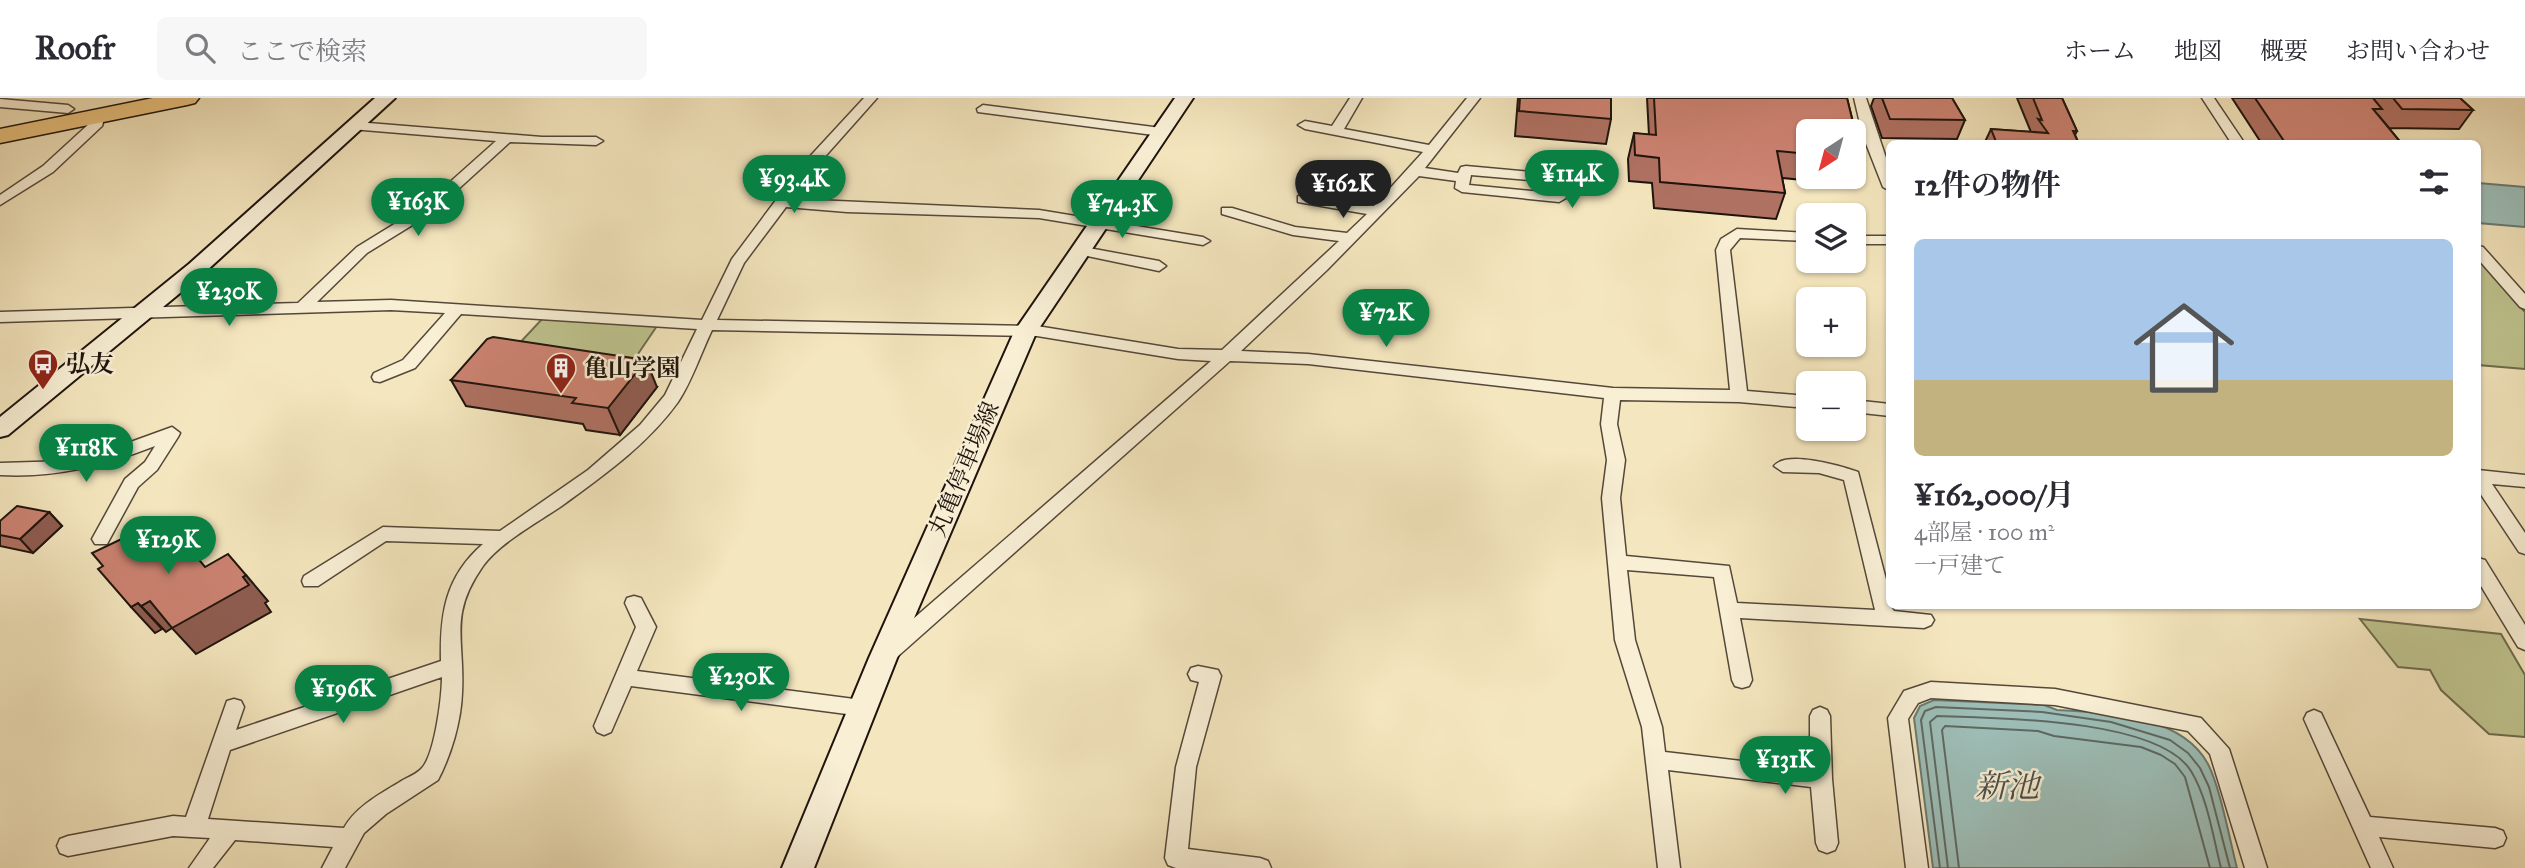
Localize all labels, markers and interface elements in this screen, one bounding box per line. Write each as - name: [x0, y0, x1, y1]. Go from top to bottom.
- search box: [157, 17, 647, 80]
- text: Roofr: [35, 28, 115, 68]
- icon: search: [181, 29, 219, 67]
- text: ここで検索: [237, 35, 367, 67]
- text: ホーム: [2064, 36, 2136, 66]
- text: 地図: [2174, 36, 2222, 66]
- text: 概要: [2260, 36, 2308, 66]
- text: お問い合わせ: [2346, 36, 2490, 66]
- north arrow: [1796, 119, 1866, 189]
- map controls: [1796, 119, 1866, 441]
- pin: ¥114K: [1523, 150, 1621, 210]
- pin: ¥93.4K: [737, 156, 851, 215]
- text: ¥114K: [1541, 159, 1603, 187]
- pin: ¥162K: [1294, 160, 1392, 220]
- icon: filters: [2415, 163, 2453, 201]
- text: ¥93.4K: [759, 164, 829, 192]
- text: 12件の物件: [1914, 167, 2061, 203]
- text: ¥162K: [1311, 169, 1375, 197]
- pin: ¥163K: [369, 178, 467, 238]
- pin: ¥74.3K: [1065, 180, 1179, 240]
- text: ¥163K: [387, 187, 449, 215]
- text: ¥74.3K: [1087, 189, 1157, 217]
- button: layers: [1796, 203, 1866, 273]
- pin: ¥230K: [180, 268, 278, 328]
- text: ¥230K: [196, 277, 262, 305]
- icon: home: [2121, 285, 2247, 411]
- button: +: [1796, 287, 1866, 357]
- pin: ¥72K: [1345, 289, 1427, 349]
- text: ¥72K: [1358, 298, 1414, 326]
- bus stop icon: 弘友: [26, 347, 60, 391]
- place label: 弘友: [66, 349, 114, 379]
- building icon: 亀山学園: [544, 351, 578, 395]
- place label: 亀山学園: [584, 353, 680, 383]
- button: −: [1796, 371, 1866, 441]
- street label: 丸亀停車場線: [922, 397, 1006, 541]
- pin: ¥118K: [37, 424, 135, 484]
- text: ¥118K: [55, 433, 117, 461]
- text: ¥162,000/月: [1914, 477, 2074, 513]
- pin: ¥129K: [119, 517, 217, 576]
- text: 4部屋 · 100 m²: [1914, 518, 2054, 546]
- text: ¥129K: [136, 525, 200, 553]
- text: 一戸建て: [1914, 551, 2006, 579]
- pin: ¥230K: [692, 654, 790, 713]
- text: ¥230K: [708, 662, 774, 690]
- pin: ¥196K: [294, 666, 392, 725]
- text: ¥196K: [311, 674, 375, 702]
- pin: ¥131K: [1736, 736, 1834, 796]
- text: ¥131K: [1756, 745, 1814, 773]
- water label: 新池: [1975, 767, 2042, 806]

